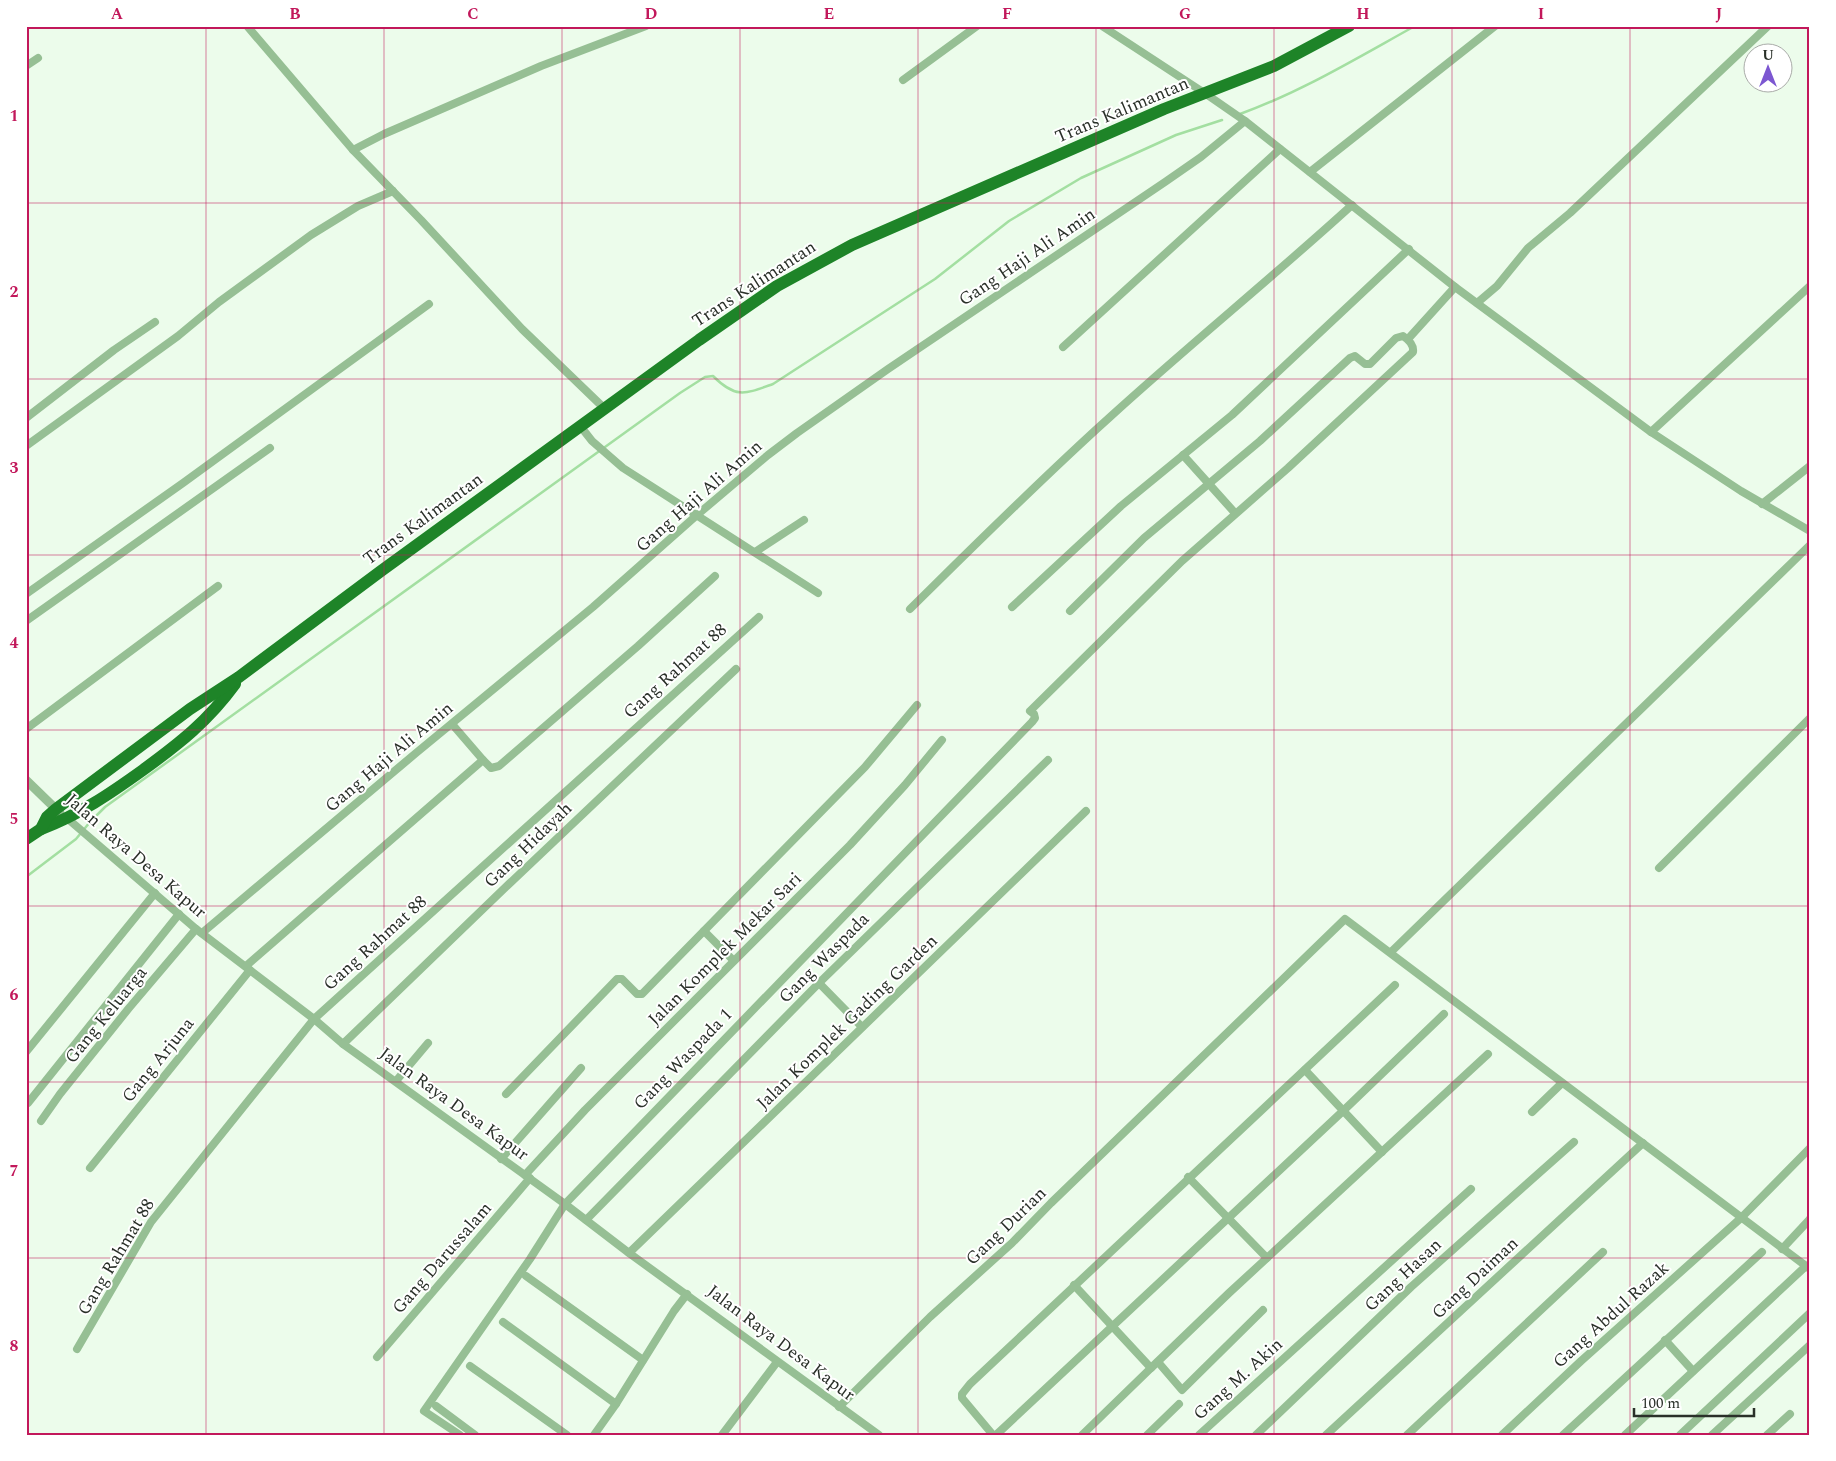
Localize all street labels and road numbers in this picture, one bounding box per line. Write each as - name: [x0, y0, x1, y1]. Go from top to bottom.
- street label: Trans Kalimantan: [1051, 70, 1193, 150]
- street label: Gang Haji Ali Amin: [953, 201, 1101, 313]
- street label: Trans Kalimantan: [687, 234, 821, 334]
- street label: Gang Haji Ali Amin: [630, 433, 768, 559]
- street label: Trans Kalimantan: [357, 466, 489, 572]
- street label: Gang Rahmat 88: [617, 617, 733, 725]
- street label: Gang Haji Ali Amin: [319, 695, 459, 819]
- street label: Jalan Raya Desa Kapur: [59, 787, 213, 925]
- street label: Gang Hidayah: [478, 796, 578, 894]
- street label: Jalan Komplek Mekar Sari: [642, 866, 808, 1032]
- street label: Gang Rahmat 88: [317, 889, 433, 997]
- street label: Gang Waspada: [772, 906, 876, 1010]
- street label: Jalan Komplek Gading Garden: [750, 928, 944, 1116]
- street label: Gang Keluarga: [58, 960, 154, 1070]
- street label: Gang Waspada 1: [627, 1002, 739, 1116]
- street label: Gang Arjuna: [115, 1011, 201, 1108]
- street label: Jalan Raya Desa Kapur: [373, 1040, 535, 1168]
- street label: Gang Durian: [959, 1180, 1053, 1272]
- street label: Gang Rahmat 88: [71, 1194, 161, 1320]
- street label: Gang Darussalam: [386, 1196, 498, 1320]
- street label: Gang Daiman: [1425, 1230, 1525, 1326]
- street label: Gang Hasan: [1358, 1232, 1448, 1318]
- street label: Gang Abdul Razak: [1547, 1255, 1675, 1375]
- street label: Jalan Raya Desa Kapur: [701, 1278, 861, 1408]
- street label: Gang M. Akin: [1187, 1331, 1289, 1427]

